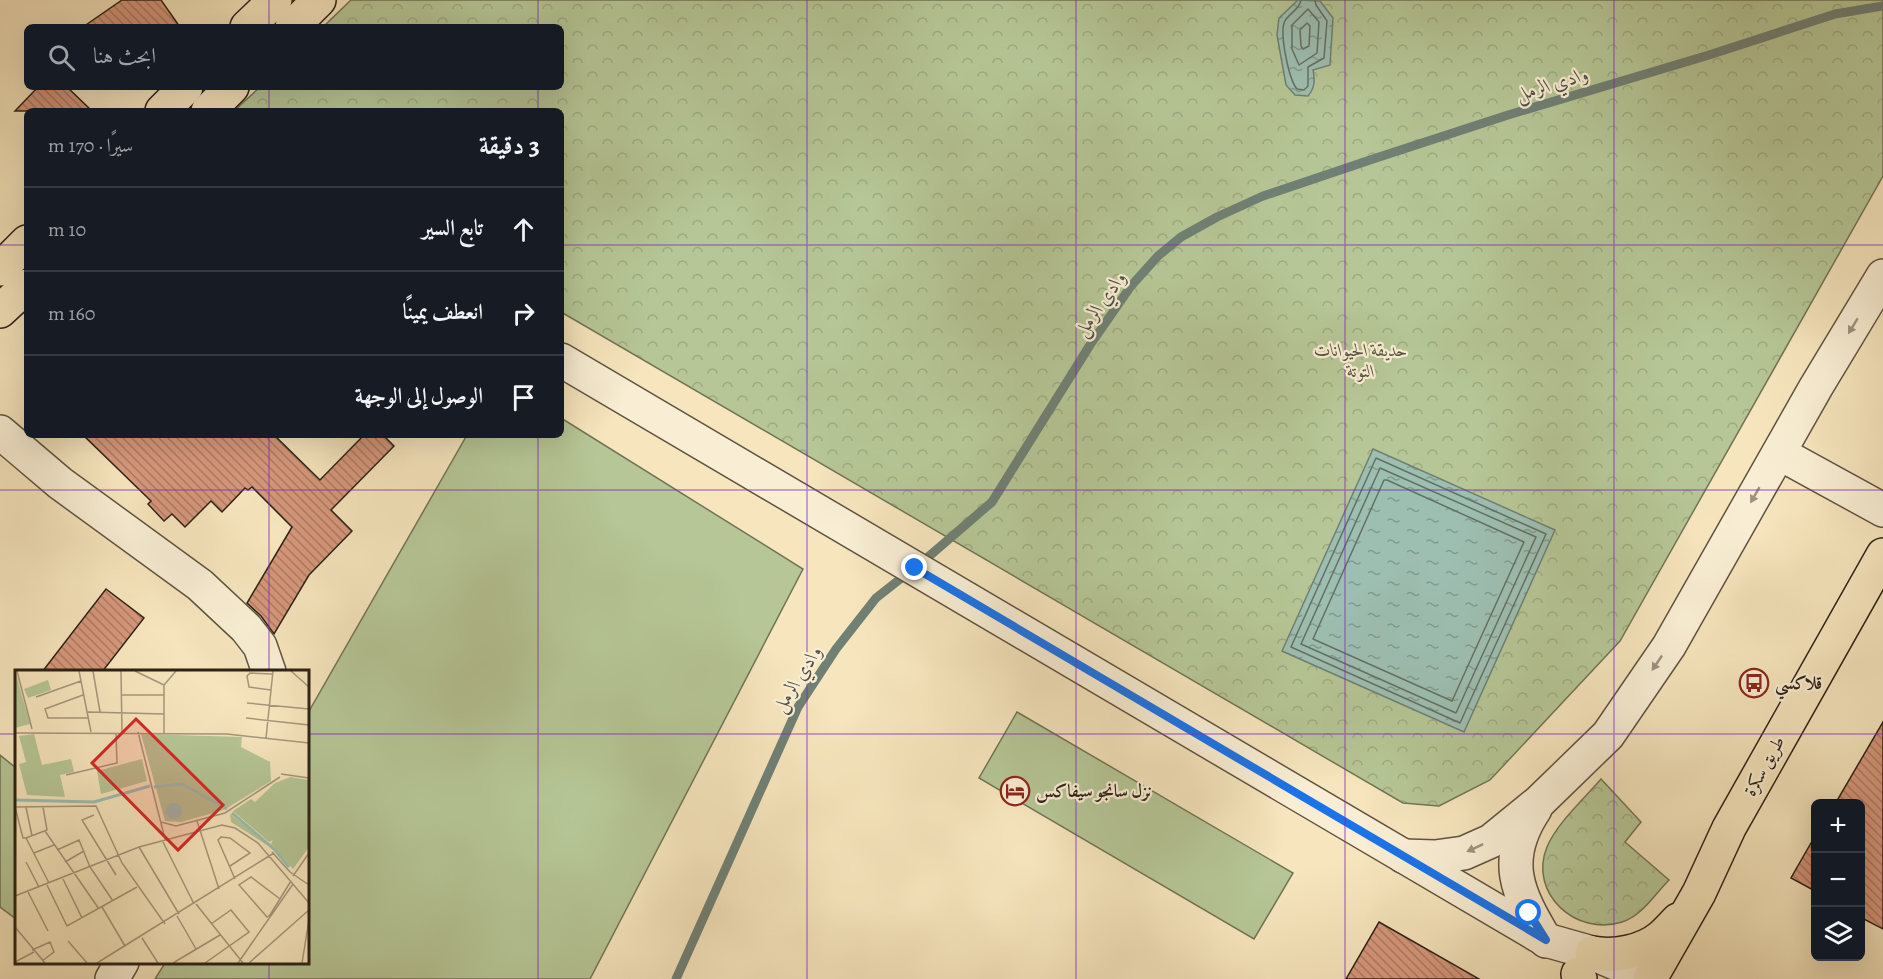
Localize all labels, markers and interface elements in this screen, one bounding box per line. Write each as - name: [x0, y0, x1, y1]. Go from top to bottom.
- search box: [24, 24, 564, 90]
- icon: search: [45, 41, 78, 74]
- text: ابحث هنا: [93, 41, 156, 71]
- water label: وادي الرمل: [1512, 60, 1592, 110]
- text: 3 دقيقة: [479, 128, 540, 163]
- text: سيرًا · 170 m: [48, 132, 133, 159]
- text: تابع السير: [422, 213, 483, 243]
- icon: ahead: [507, 213, 540, 246]
- text: 10 m: [48, 216, 86, 243]
- water label: وادي الرمل: [1067, 265, 1134, 344]
- text: انعطف يمينًا: [403, 297, 483, 327]
- icon: right: [507, 297, 540, 330]
- text: 160 m: [48, 300, 95, 327]
- one-way arrow: [1847, 318, 1858, 334]
- park label: حديقة الحيوانات التوتة: [1314, 338, 1408, 383]
- text: الوصول إلى الوجهة: [355, 381, 483, 411]
- icon: arrive: [507, 381, 540, 414]
- one-way arrow: [1750, 487, 1760, 504]
- route end: [901, 554, 927, 580]
- water label: وادي الرمل: [766, 640, 830, 719]
- one-way arrow: [1651, 655, 1663, 671]
- bus stop icon: قلاكسي: [1738, 667, 1770, 699]
- inset map: [15, 670, 309, 964]
- place label: قلاكسي: [1775, 671, 1822, 700]
- street label: طريق سكرة: [1738, 732, 1790, 800]
- hotel icon: نزل سانجو سيفاكس: [999, 775, 1031, 807]
- place label: نزل سانجو سيفاكس: [1036, 779, 1152, 803]
- map controls: [1811, 799, 1865, 961]
- button: +: [1811, 799, 1865, 853]
- one-way arrow: [1466, 844, 1483, 853]
- button: −: [1811, 853, 1865, 907]
- route start: [1515, 899, 1541, 925]
- button: layers: [1811, 907, 1865, 961]

